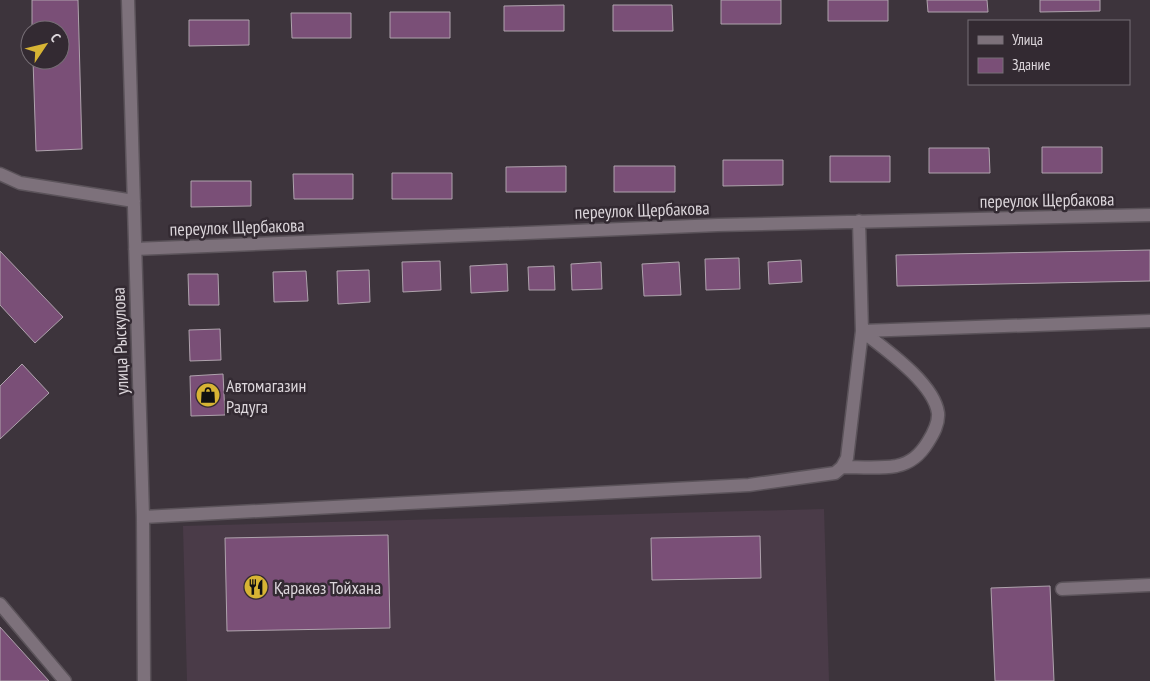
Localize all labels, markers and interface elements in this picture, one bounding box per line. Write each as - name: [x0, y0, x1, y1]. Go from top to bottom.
- north arrow: [20, 20, 70, 70]
- legend: [968, 20, 1130, 85]
- text: С: [46, 30, 65, 46]
- text: Улица: [1012, 30, 1043, 49]
- text: Здание: [1012, 55, 1050, 74]
- street label: переулок Щербакова: [979, 187, 1115, 213]
- street label: переулок Щербакова: [574, 196, 710, 224]
- street label: переулок Щербакова: [169, 213, 305, 241]
- street label: улица Рыскулова: [107, 287, 133, 395]
- place label: Автомагазин Радуга: [226, 374, 306, 418]
- shop icon: Автомагазин Радуга: [195, 382, 221, 408]
- restaurant icon: Қаракөз Тойхана: [243, 574, 269, 600]
- place label: Қаракөз Тойхана: [274, 576, 381, 599]

